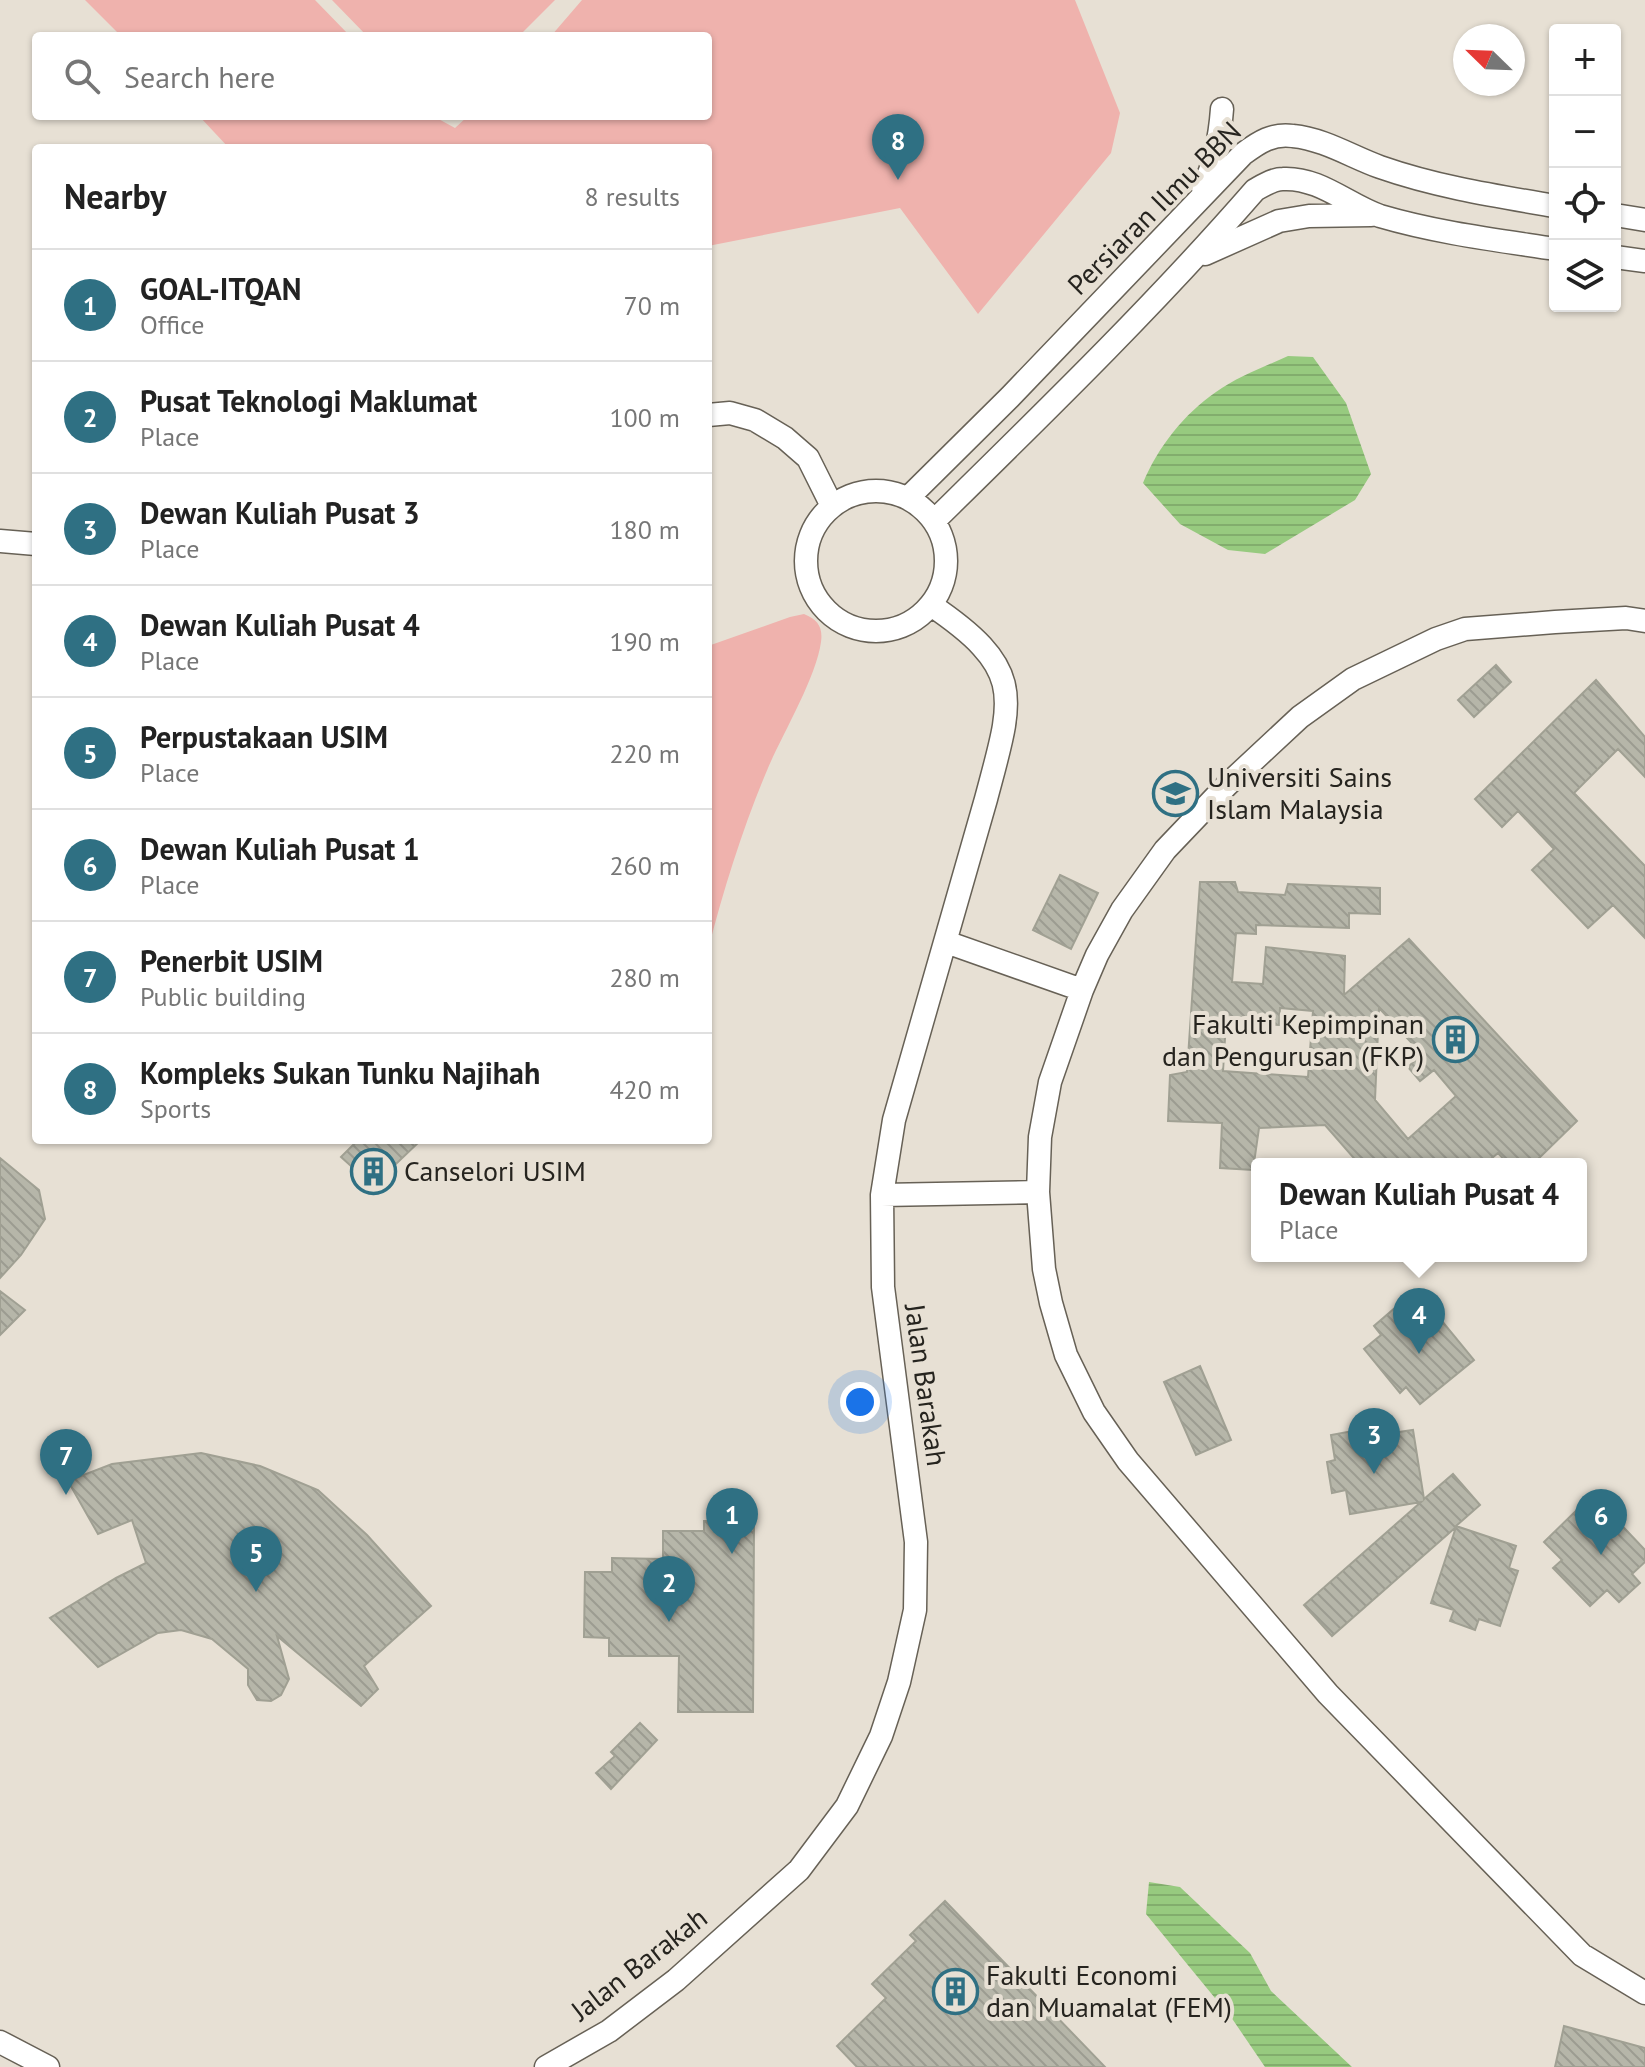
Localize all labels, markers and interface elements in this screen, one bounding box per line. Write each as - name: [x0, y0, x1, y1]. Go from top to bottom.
- north arrow: [1453, 24, 1525, 96]
- map controls: [1549, 24, 1621, 312]
- button: +: [1549, 24, 1621, 96]
- search box: [32, 32, 712, 120]
- icon: search: [60, 54, 104, 98]
- text: Search here: [124, 57, 275, 96]
- button: −: [1549, 96, 1621, 168]
- street label: Persiaran Ilmu BBN: [1059, 113, 1248, 302]
- pin: 8: [872, 114, 924, 180]
- button: locate: [1549, 168, 1621, 240]
- text: Nearby: [64, 174, 166, 218]
- text: 8 results: [585, 180, 680, 213]
- button: layers: [1549, 240, 1621, 312]
- text: GOAL-ITQAN: [140, 269, 301, 308]
- text: 1: [83, 289, 97, 322]
- text: 70 m: [624, 289, 680, 322]
- text: Office: [140, 308, 204, 341]
- text: Pusat Teknologi Maklumat: [140, 381, 477, 420]
- text: 2: [83, 401, 97, 434]
- text: 100 m: [609, 401, 680, 434]
- text: Place: [140, 420, 199, 453]
- text: Dewan Kuliah Pusat 3: [140, 493, 420, 532]
- text: 3: [83, 513, 97, 546]
- text: 180 m: [609, 513, 680, 546]
- text: Place: [140, 532, 199, 565]
- text: Dewan Kuliah Pusat 4: [140, 605, 420, 644]
- text: 4: [83, 625, 97, 658]
- text: 190 m: [609, 625, 680, 658]
- text: Place: [140, 644, 199, 677]
- text: Perpustakaan USIM: [140, 717, 388, 756]
- text: 5: [83, 737, 97, 770]
- text: 220 m: [609, 737, 680, 770]
- text: Place: [140, 756, 199, 789]
- place label: Universiti Sains Islam Malaysia: [1207, 758, 1392, 827]
- school or university icon: Universiti Sains Islam Malaysia: [1152, 769, 1200, 817]
- text: Dewan Kuliah Pusat 1: [140, 829, 420, 868]
- text: 6: [83, 849, 97, 882]
- text: 260 m: [609, 849, 680, 882]
- text: Place: [140, 868, 199, 901]
- text: Penerbit USIM: [140, 941, 323, 980]
- text: 7: [83, 961, 97, 994]
- text: 280 m: [609, 961, 680, 994]
- text: Public building: [140, 980, 306, 1013]
- place label: Fakulti Kepimpinan dan Pengurusan (FKP): [1162, 1005, 1424, 1074]
- building icon: Fakulti Kepimpinan dan Pengurusan (FKP): [1431, 1016, 1479, 1064]
- text: Kompleks Sukan Tunku Najihah: [140, 1053, 540, 1092]
- text: 8: [83, 1073, 97, 1106]
- text: 420 m: [609, 1073, 680, 1106]
- text: Sports: [140, 1092, 211, 1125]
- building icon: Canselori USIM: [349, 1147, 397, 1195]
- place label: Canselori USIM: [404, 1152, 586, 1189]
- popup: [1251, 1158, 1587, 1262]
- text: Dewan Kuliah Pusat 4: [1279, 1174, 1559, 1213]
- text: Place: [1279, 1213, 1338, 1246]
- pin: 4: [1393, 1288, 1445, 1354]
- street label: Jalan Barakah: [897, 1301, 956, 1468]
- your location: [840, 1382, 880, 1422]
- pin: 3: [1348, 1408, 1400, 1474]
- pin: 7: [40, 1429, 92, 1495]
- pin: 1: [706, 1488, 758, 1554]
- pin: 6: [1575, 1489, 1627, 1555]
- pin: 5: [230, 1526, 282, 1592]
- pin: 2: [643, 1556, 695, 1622]
- street label: Jalan Barakah: [562, 1899, 714, 2029]
- place label: Fakulti Economi dan Muamalat (FEM): [986, 1956, 1232, 2025]
- building icon: Fakulti Economi dan Muamalat (FEM): [931, 1967, 979, 2015]

